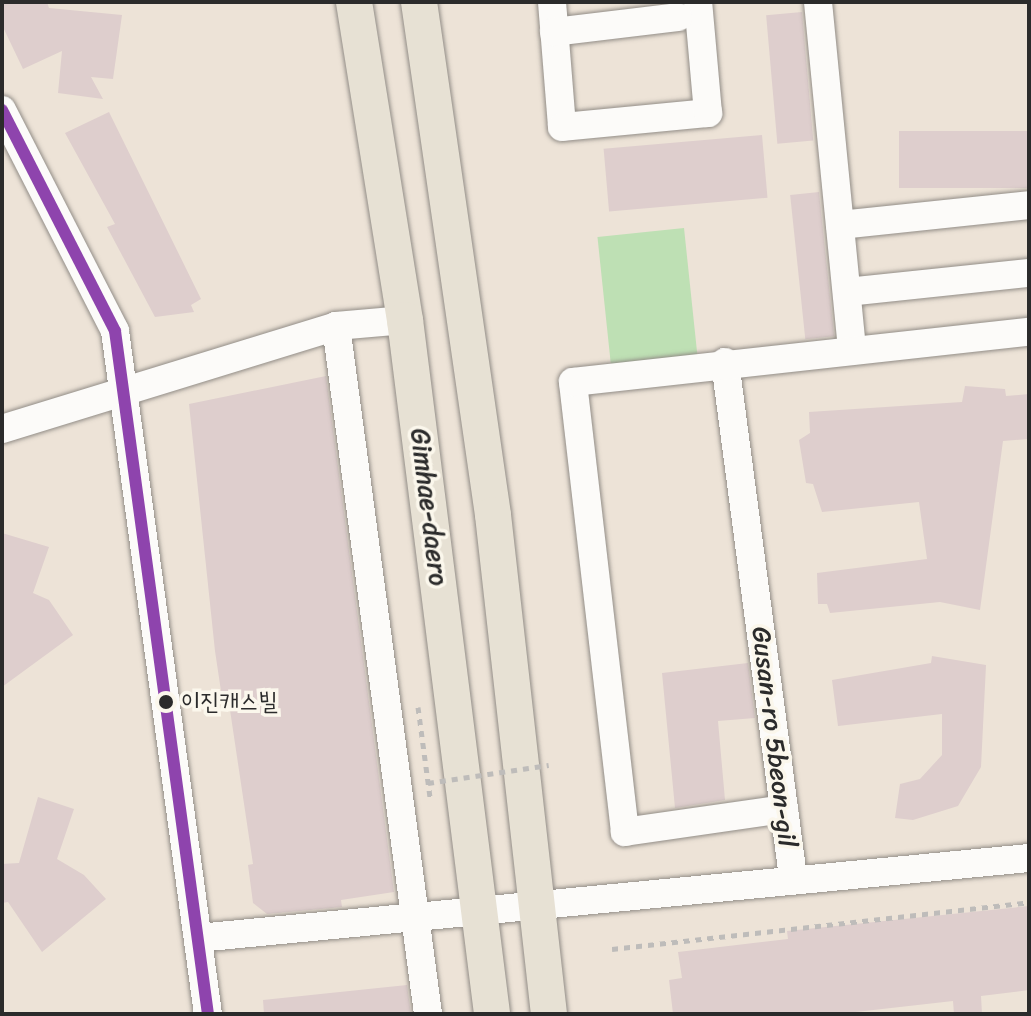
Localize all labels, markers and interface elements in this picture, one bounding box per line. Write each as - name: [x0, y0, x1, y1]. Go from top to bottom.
- street label: Gimhae-daero: [404, 427, 454, 587]
- street label: Gusan-ro 5beon-gil: [745, 625, 803, 849]
- place label: 이진캐스빌: [181, 688, 278, 716]
- marker: 이진캐스빌: [158, 694, 174, 710]

